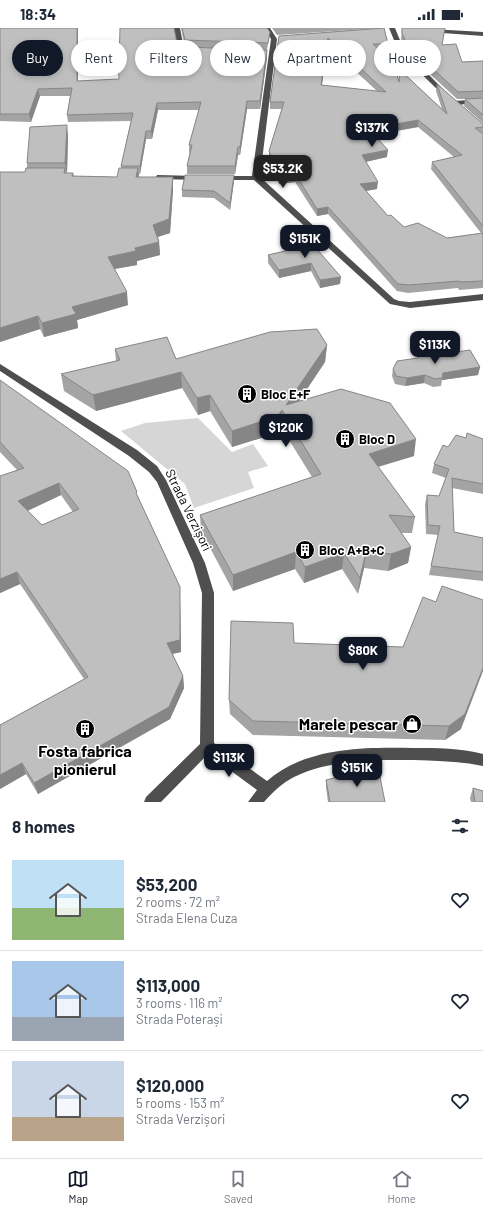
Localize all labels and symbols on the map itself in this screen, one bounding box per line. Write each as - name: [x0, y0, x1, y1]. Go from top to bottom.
- pin: $137K: [344, 114, 400, 148]
- pin: $53.2K: [250, 155, 316, 189]
- pin: $151K: [277, 225, 333, 259]
- pin: $113K: [407, 331, 463, 365]
- building icon: Bloc E+F: [236, 383, 258, 405]
- place label: Bloc E+F: [261, 386, 311, 402]
- pin: $120K: [258, 414, 314, 448]
- building icon: Bloc D: [334, 428, 356, 450]
- place label: Bloc D: [359, 431, 395, 447]
- street label: Strada Verzișori: [162, 466, 216, 554]
- building icon: Bloc A+B+C: [294, 539, 316, 561]
- place label: Bloc A+B+C: [319, 542, 384, 558]
- pin: $80K: [339, 637, 387, 671]
- shop icon: Marele pescar: [401, 713, 423, 735]
- place label: Marele pescar: [299, 714, 398, 733]
- building icon: Fosta fabrica pionierul: [74, 718, 96, 740]
- place label: Fosta fabrica pionierul: [38, 741, 132, 778]
- pin: $113K: [201, 744, 257, 778]
- pin: $151K: [329, 754, 385, 788]

